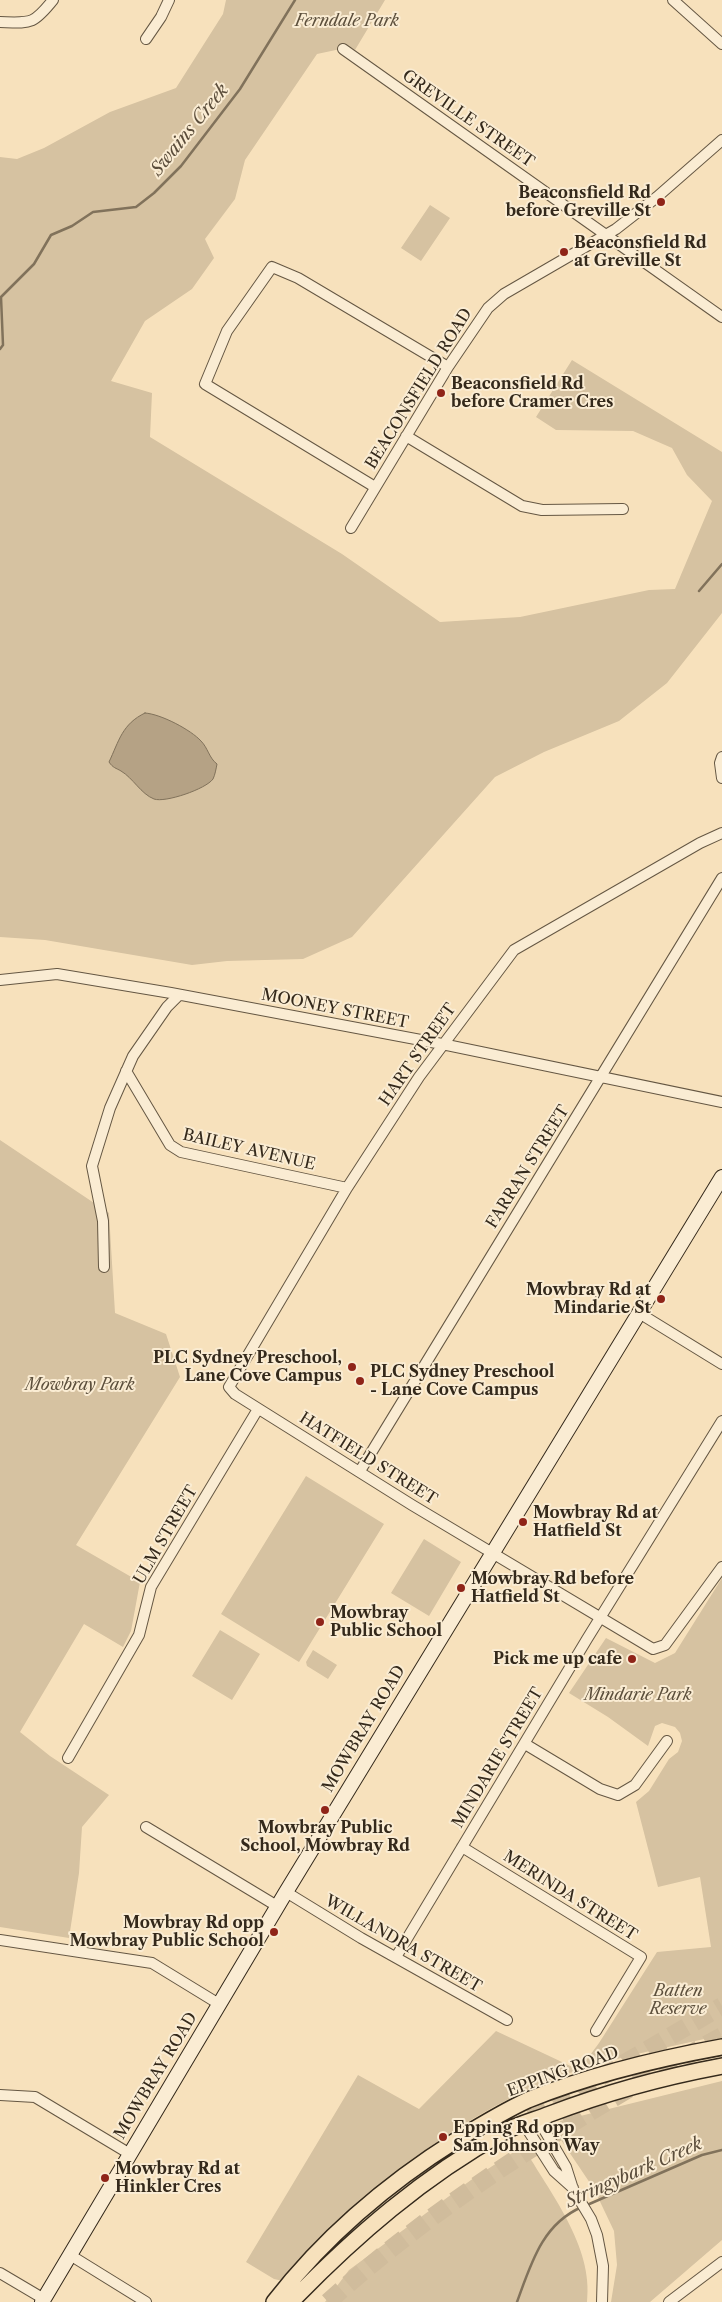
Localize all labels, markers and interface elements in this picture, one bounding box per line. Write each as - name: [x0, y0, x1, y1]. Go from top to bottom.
- park label: Ferndale Park: [295, 11, 399, 31]
- street label: GREVILLE STREET: [398, 66, 538, 172]
- water label: Swains Creek: [146, 80, 234, 180]
- place label: Beaconsfield Rd before Greville St: [506, 183, 651, 221]
- marker: Beaconsfield Rd before Greville St: [655, 196, 667, 208]
- place label: Beaconsfield Rd at Greville St: [574, 233, 707, 271]
- marker: Beaconsfield Rd at Greville St: [558, 246, 570, 258]
- street label: BEACONSFIELD ROAD: [362, 305, 476, 473]
- place label: Beaconsfield Rd before Cramer Cres: [451, 374, 614, 412]
- marker: Beaconsfield Rd before Cramer Cres: [435, 387, 447, 399]
- street label: MOONEY STREET: [260, 985, 410, 1033]
- street label: HART STREET: [376, 1000, 460, 1110]
- street label: FARRAN STREET: [482, 1102, 574, 1232]
- street label: BAILEY AVENUE: [181, 1125, 317, 1175]
- place label: Mowbray Rd at Mindarie St: [526, 1280, 651, 1318]
- marker: Mowbray Rd at Mindarie St: [655, 1293, 667, 1305]
- place label: PLC Sydney Preschool, Lane Cove Campus: [153, 1348, 342, 1386]
- marker: PLC Sydney Preschool, Lane Cove Campus: [346, 1361, 358, 1373]
- place label: PLC Sydney Preschool - Lane Cove Campus: [370, 1362, 555, 1400]
- park label: Mowbray Park: [25, 1375, 135, 1395]
- marker: PLC Sydney Preschool - Lane Cove Campus: [354, 1375, 366, 1387]
- street label: HATFIELD STREET: [296, 1409, 440, 1509]
- street label: ULM STREET: [130, 1482, 202, 1588]
- place label: Mowbray Rd at Hatfield St: [533, 1503, 658, 1541]
- marker: Mowbray Rd at Hatfield St: [517, 1516, 529, 1528]
- place label: Mowbray Rd before Hatfield St: [471, 1569, 634, 1607]
- marker: Mowbray Rd before Hatfield St: [455, 1582, 467, 1594]
- place label: Mowbray Public School: [330, 1603, 442, 1641]
- marker: Mowbray Public School: [314, 1616, 326, 1628]
- place label: Pick me up cafe: [493, 1649, 622, 1669]
- marker: Pick me up cafe: [626, 1653, 638, 1665]
- street label: MOWBRAY ROAD: [319, 1662, 409, 1796]
- street label: MINDARIE STREET: [449, 1684, 547, 1832]
- park label: Mindarie Park: [584, 1685, 692, 1705]
- marker: Mowbray Public School, Mowbray Rd: [319, 1804, 331, 1816]
- place label: Mowbray Public School, Mowbray Rd: [240, 1818, 410, 1856]
- street label: MERINDA STREET: [500, 1847, 640, 1945]
- street label: WILLANDRA STREET: [321, 1891, 485, 1997]
- place label: Mowbray Rd opp Mowbray Public School: [69, 1913, 264, 1951]
- marker: Mowbray Rd opp Mowbray Public School: [268, 1926, 280, 1938]
- park label: Batten Reserve: [650, 1981, 706, 2019]
- street label: MOWBRAY ROAD: [111, 2009, 201, 2143]
- street label: EPPING ROAD: [505, 2043, 621, 2101]
- place label: Epping Rd opp Sam Johnson Way: [453, 2118, 600, 2156]
- marker: Epping Rd opp Sam Johnson Way: [437, 2131, 449, 2143]
- water label: Stringybark Creek: [562, 2133, 706, 2213]
- place label: Mowbray Rd at Hinkler Cres: [115, 2159, 240, 2197]
- marker: Mowbray Rd at Hinkler Cres: [99, 2172, 111, 2184]

